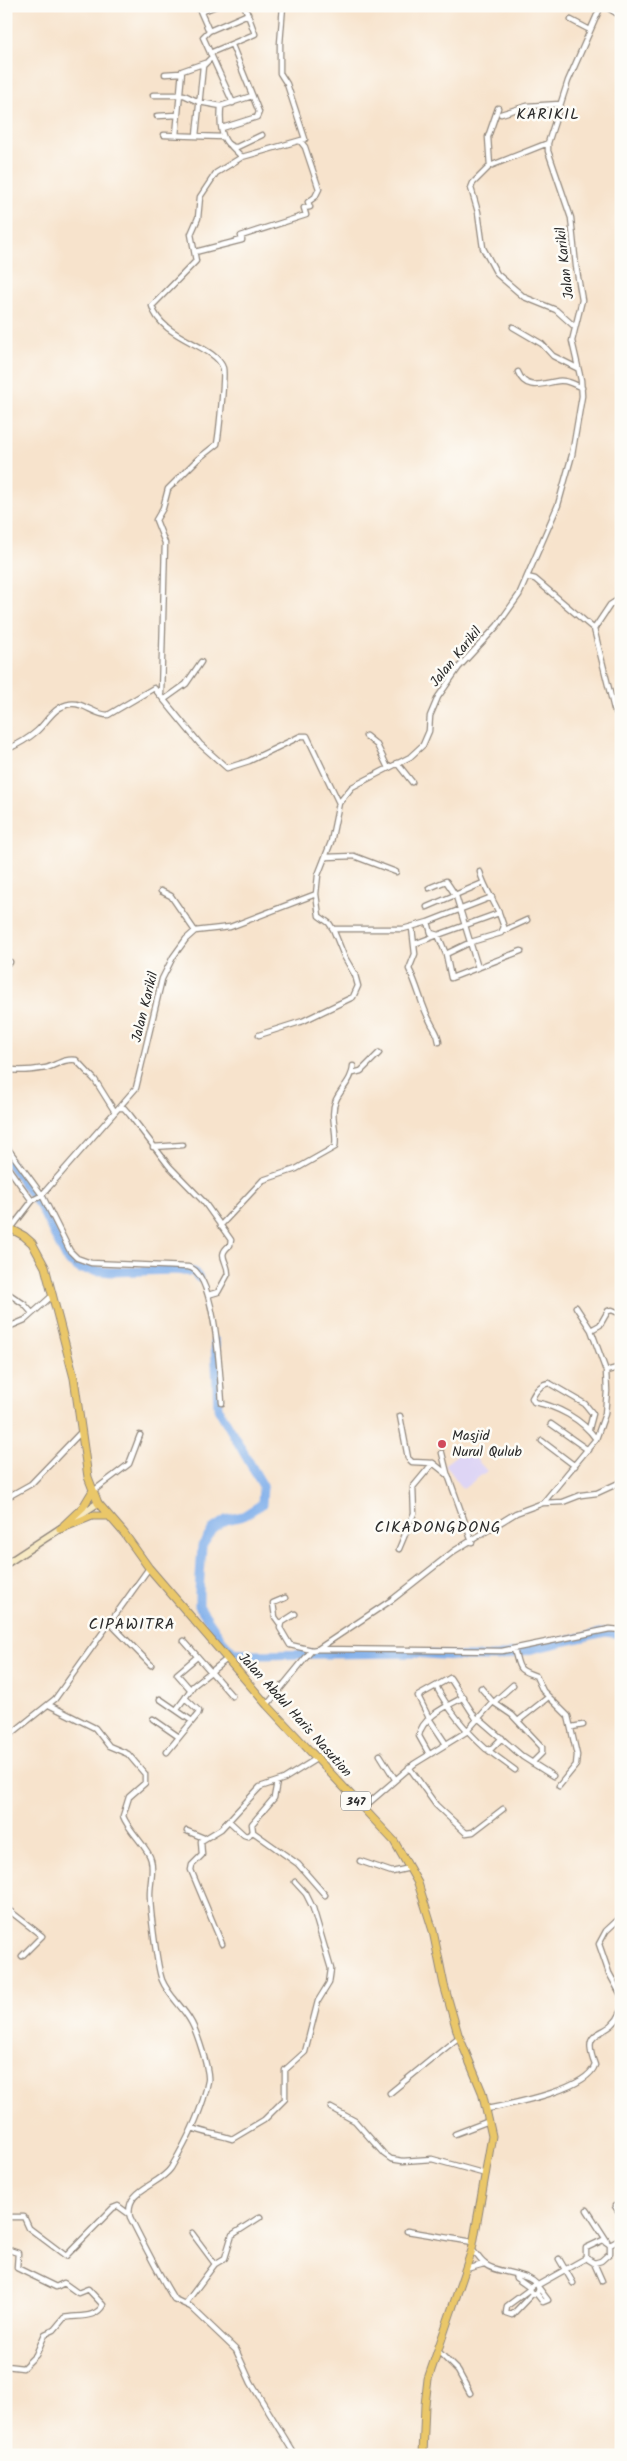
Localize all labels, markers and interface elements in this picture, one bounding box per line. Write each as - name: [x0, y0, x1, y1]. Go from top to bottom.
- district label: KARIKIL: [516, 102, 580, 127]
- street label: Jalan Karikil: [550, 225, 580, 300]
- street label: Jalan Karikil: [425, 622, 488, 692]
- street label: Jalan Karikil: [126, 969, 165, 1045]
- place label: Masjid Nurul Qulub: [452, 1425, 522, 1463]
- marker: Masjid Nurul Qulub: [436, 1438, 448, 1450]
- district label: CIKADONGDONG: [374, 1515, 502, 1540]
- district label: CIPAWITRA: [88, 1612, 176, 1637]
- street label: Jalan Abdul Haris Nasution: [233, 1648, 357, 1782]
- road number: 347: [341, 1792, 371, 1810]

